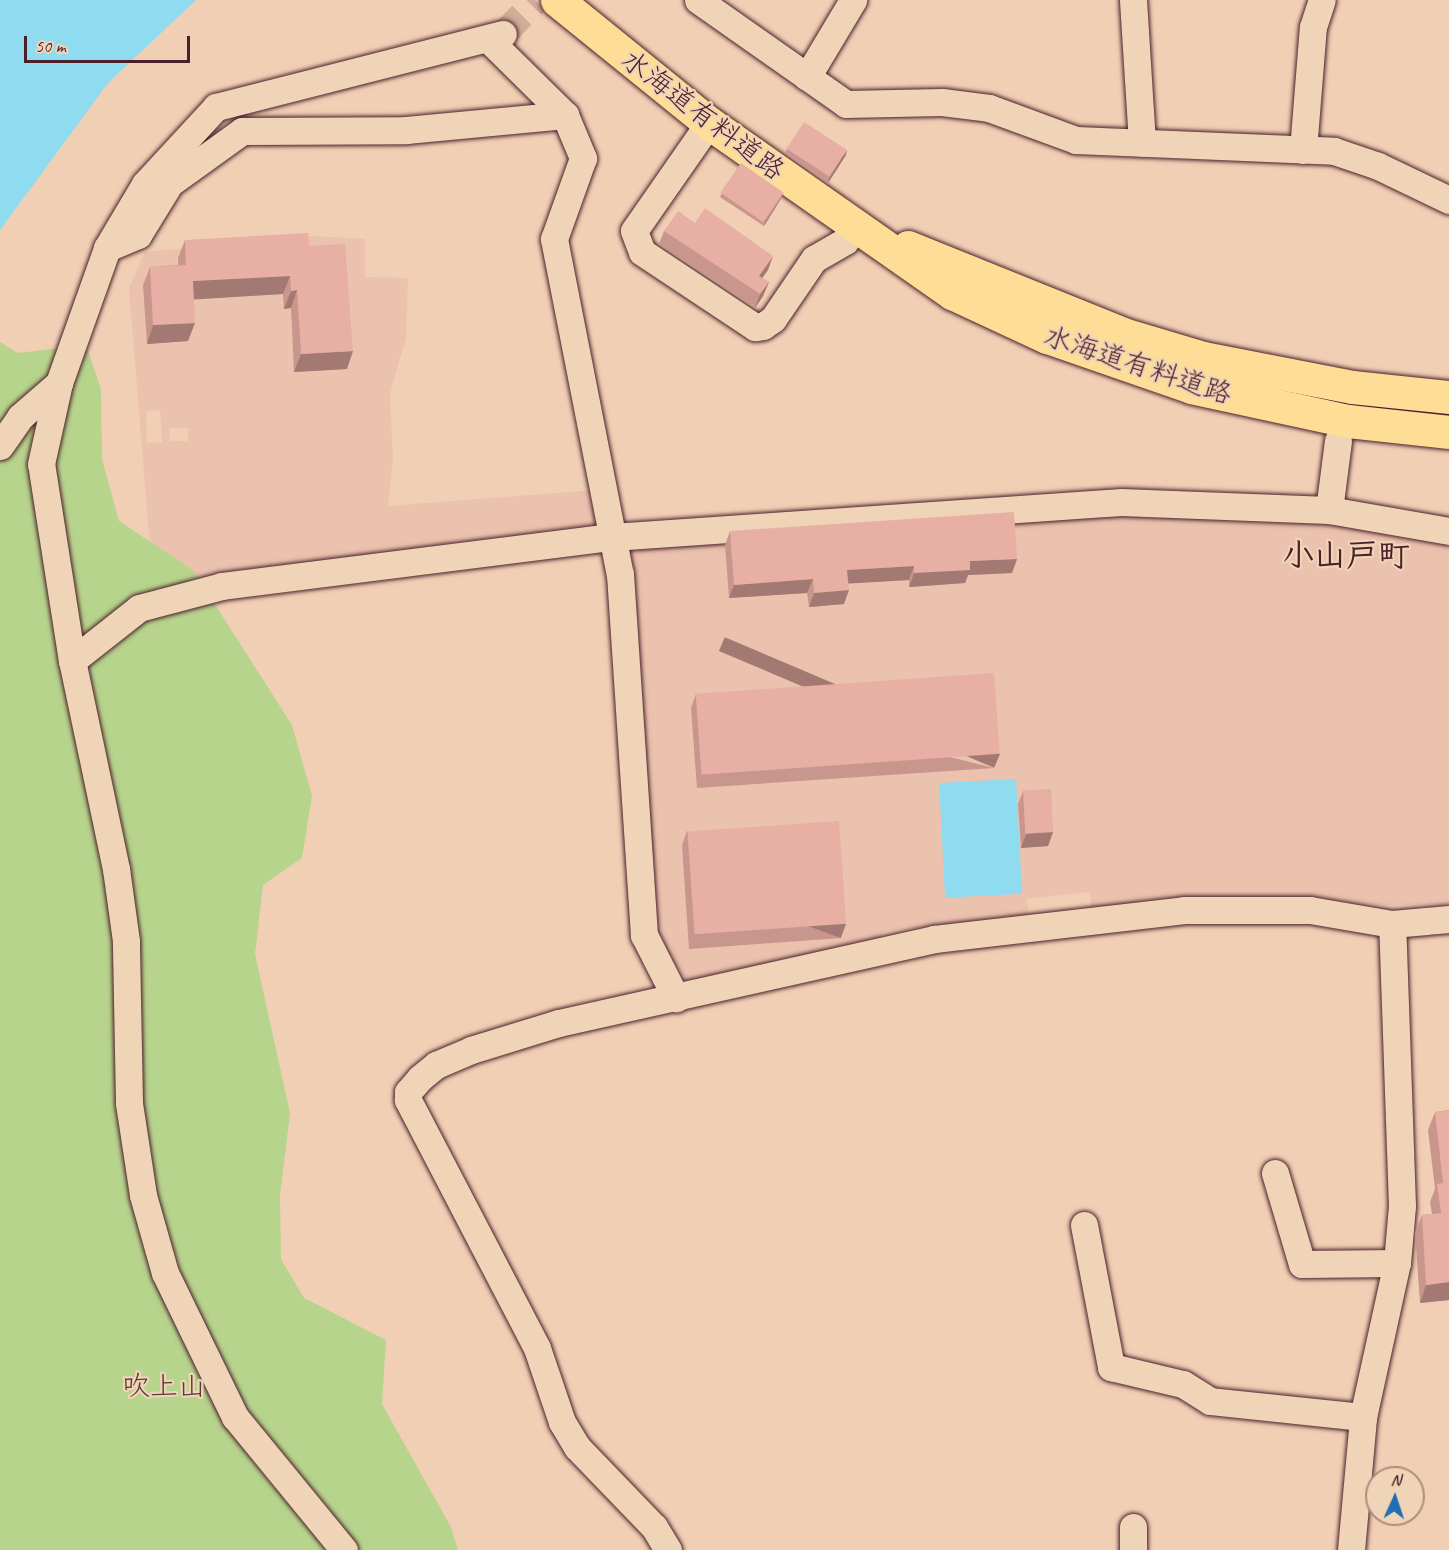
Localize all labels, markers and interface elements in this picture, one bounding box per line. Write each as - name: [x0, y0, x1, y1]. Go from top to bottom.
- scale bar: [27, 24, 194, 62]
- text: 50 m: [35, 35, 66, 57]
- street label: 水海道有料道路: [615, 43, 791, 187]
- street label: 水海道有料道路: [1040, 319, 1236, 411]
- district label: 小山戸町: [1282, 537, 1410, 575]
- park label: 吹上山: [122, 1369, 206, 1403]
- north arrow: [1365, 1466, 1425, 1526]
- text: N: [1390, 1470, 1401, 1490]

